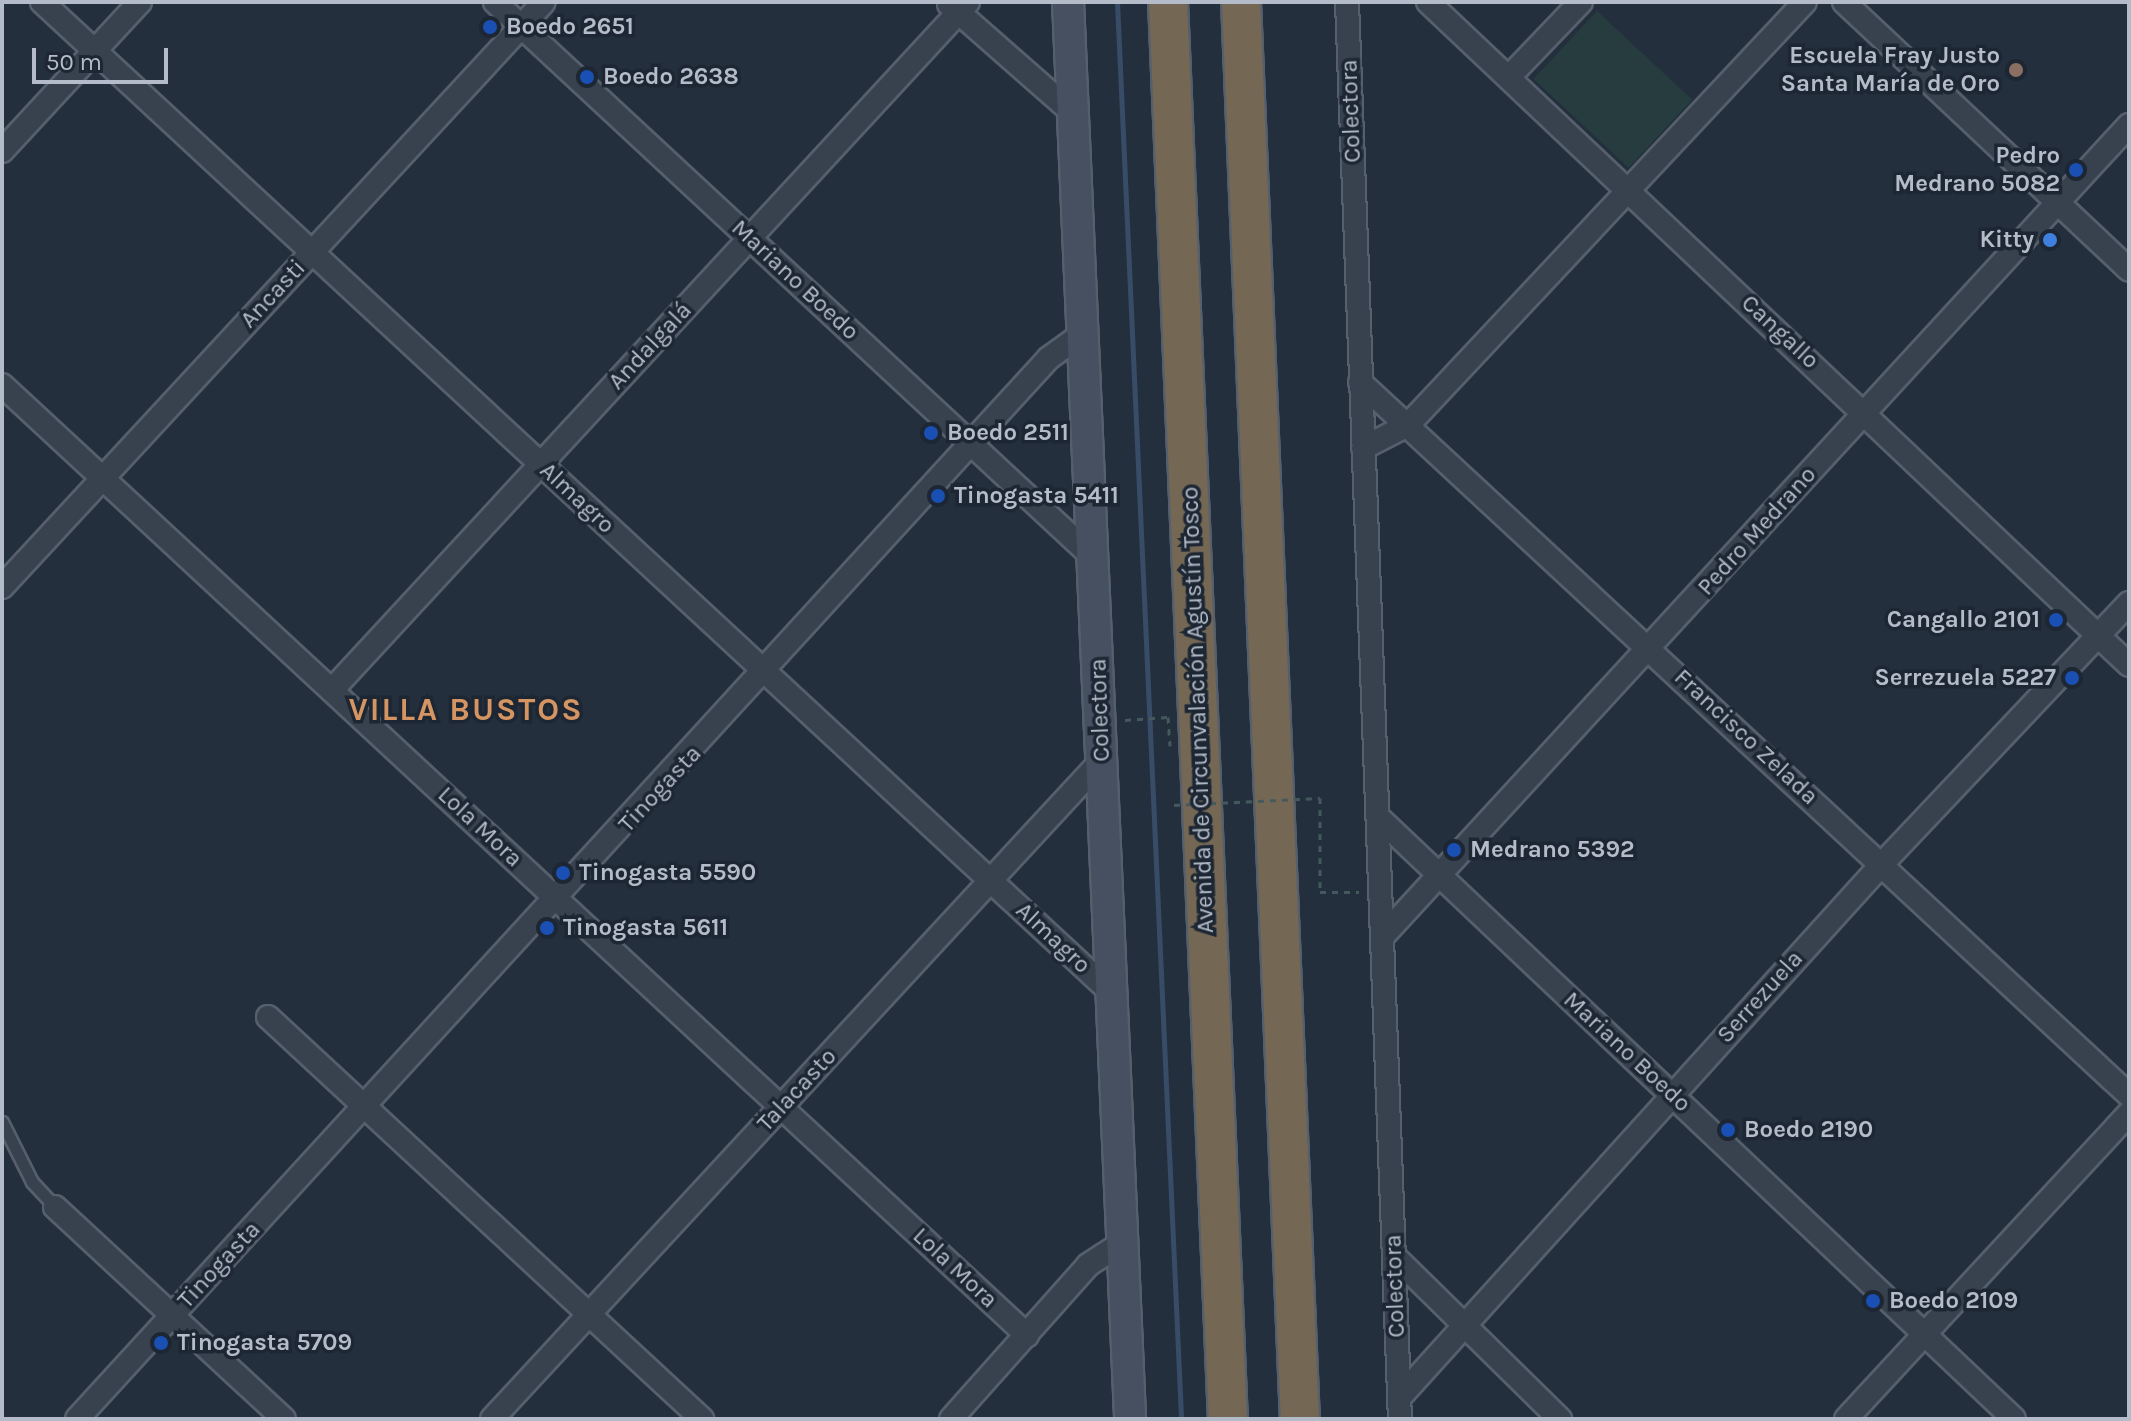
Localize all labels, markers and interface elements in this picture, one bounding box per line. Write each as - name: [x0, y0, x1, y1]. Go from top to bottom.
- place label: Boedo 2651: [506, 13, 634, 41]
- marker: Boedo 2651: [481, 18, 499, 36]
- scale bar: [36, 32, 172, 82]
- place label: Escuela Fray Justo Santa María de Oro: [1781, 42, 2000, 98]
- text: 50 m: [46, 48, 102, 76]
- street label: Colectora: [1335, 59, 1367, 163]
- marker: Escuela Fray Justo Santa María de Oro: [2007, 61, 2025, 79]
- place label: Boedo 2638: [603, 63, 739, 91]
- marker: Boedo 2638: [578, 68, 596, 86]
- place label: Pedro Medrano 5082: [1894, 142, 2060, 198]
- marker: Pedro Medrano 5082: [2067, 161, 2085, 179]
- street label: Mariano Boedo: [725, 214, 865, 346]
- place label: Kitty: [1979, 226, 2034, 254]
- marker: Kitty: [2041, 231, 2059, 249]
- street label: Ancasti: [234, 254, 312, 334]
- street label: Cangallo: [1735, 289, 1825, 375]
- street label: Andalgalá: [602, 296, 698, 396]
- place label: Boedo 2511: [947, 419, 1069, 447]
- marker: Boedo 2511: [922, 424, 940, 442]
- street label: Almagro: [534, 456, 620, 540]
- street label: Pedro Medrano: [1692, 461, 1822, 601]
- place label: Tinogasta 5411: [954, 482, 1119, 510]
- street label: Avenida de Circunvalación Agustín Tosco: [1176, 486, 1220, 934]
- marker: Tinogasta 5411: [929, 487, 947, 505]
- place label: Cangallo 2101: [1887, 606, 2040, 634]
- marker: Cangallo 2101: [2047, 611, 2065, 629]
- street label: Colectora: [1084, 658, 1116, 762]
- street label: Francisco Zelada: [1668, 663, 1824, 811]
- place label: Serrezuela 5227: [1874, 664, 2056, 692]
- marker: Serrezuela 5227: [2063, 669, 2081, 687]
- district label: VILLA BUSTOS: [348, 691, 584, 729]
- street label: Tinogasta: [613, 740, 707, 838]
- street label: Lola Mora: [432, 781, 528, 873]
- place label: Medrano 5392: [1470, 836, 1635, 864]
- marker: Medrano 5392: [1445, 841, 1463, 859]
- place label: Tinogasta 5590: [579, 859, 756, 887]
- marker: Tinogasta 5590: [554, 864, 572, 882]
- street label: Almagro: [1010, 896, 1096, 980]
- place label: Tinogasta 5611: [563, 914, 728, 942]
- marker: Tinogasta 5611: [538, 919, 556, 937]
- street label: Serrezuela: [1711, 945, 1809, 1049]
- street label: Mariano Boedo: [1557, 986, 1697, 1118]
- street label: Talacasto: [751, 1042, 843, 1138]
- place label: Boedo 2190: [1744, 1116, 1873, 1144]
- marker: Boedo 2190: [1719, 1121, 1737, 1139]
- street label: Tinogasta: [172, 1216, 266, 1314]
- street label: Lola Mora: [907, 1222, 1003, 1314]
- street label: Colectora: [1379, 1234, 1411, 1338]
- place label: Boedo 2109: [1889, 1287, 2018, 1315]
- marker: Boedo 2109: [1864, 1292, 1882, 1310]
- place label: Tinogasta 5709: [177, 1329, 352, 1357]
- marker: Tinogasta 5709: [152, 1334, 170, 1352]

